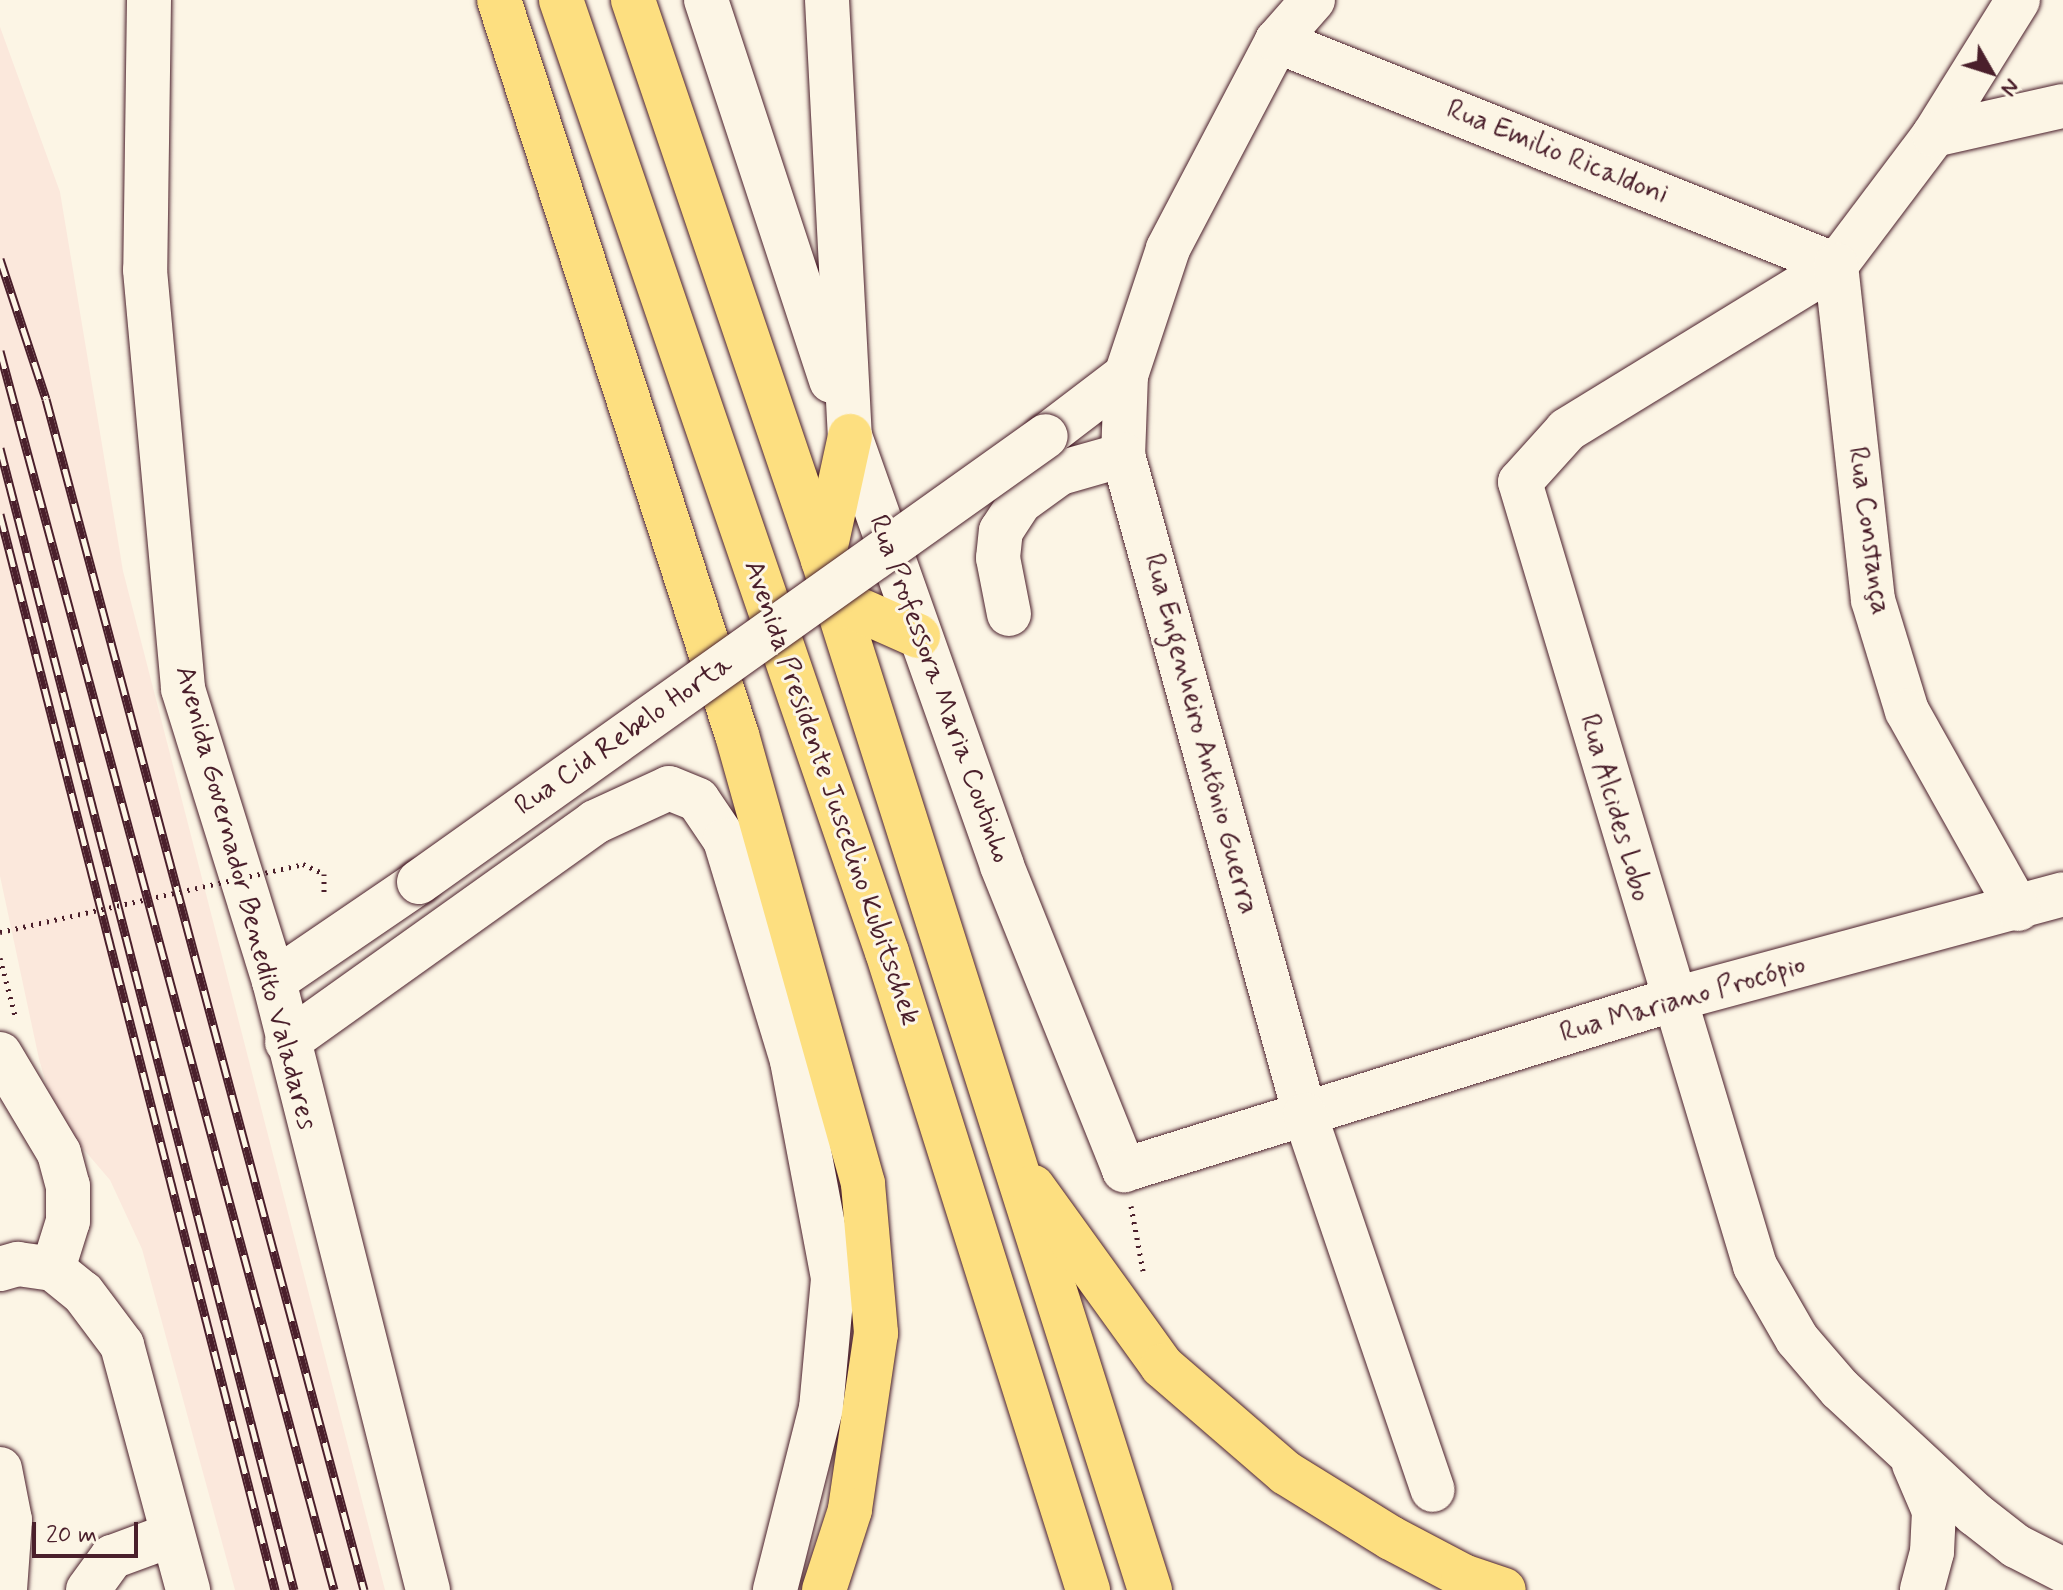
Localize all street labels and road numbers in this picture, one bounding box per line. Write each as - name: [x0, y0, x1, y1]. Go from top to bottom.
- street label: Rua Emilio Ricaldoni: [1443, 94, 1671, 212]
- street label: Rua Constança: [1839, 444, 1897, 618]
- street label: Rua Professora Maria Coutinho: [861, 512, 1017, 866]
- street label: Rua Engenheiro Antônio Guerra: [1136, 551, 1264, 917]
- street label: Avenida Presidente Juscelino Kubitschek: [736, 557, 926, 1029]
- street label: Rua Cid Rebelo Horta: [512, 651, 736, 821]
- street label: Avenida Governador Benedito Valadares: [167, 664, 323, 1132]
- street label: Rua Alcides Lobo: [1570, 708, 1658, 908]
- street label: Rua Mariano Procópio: [1555, 949, 1811, 1051]

